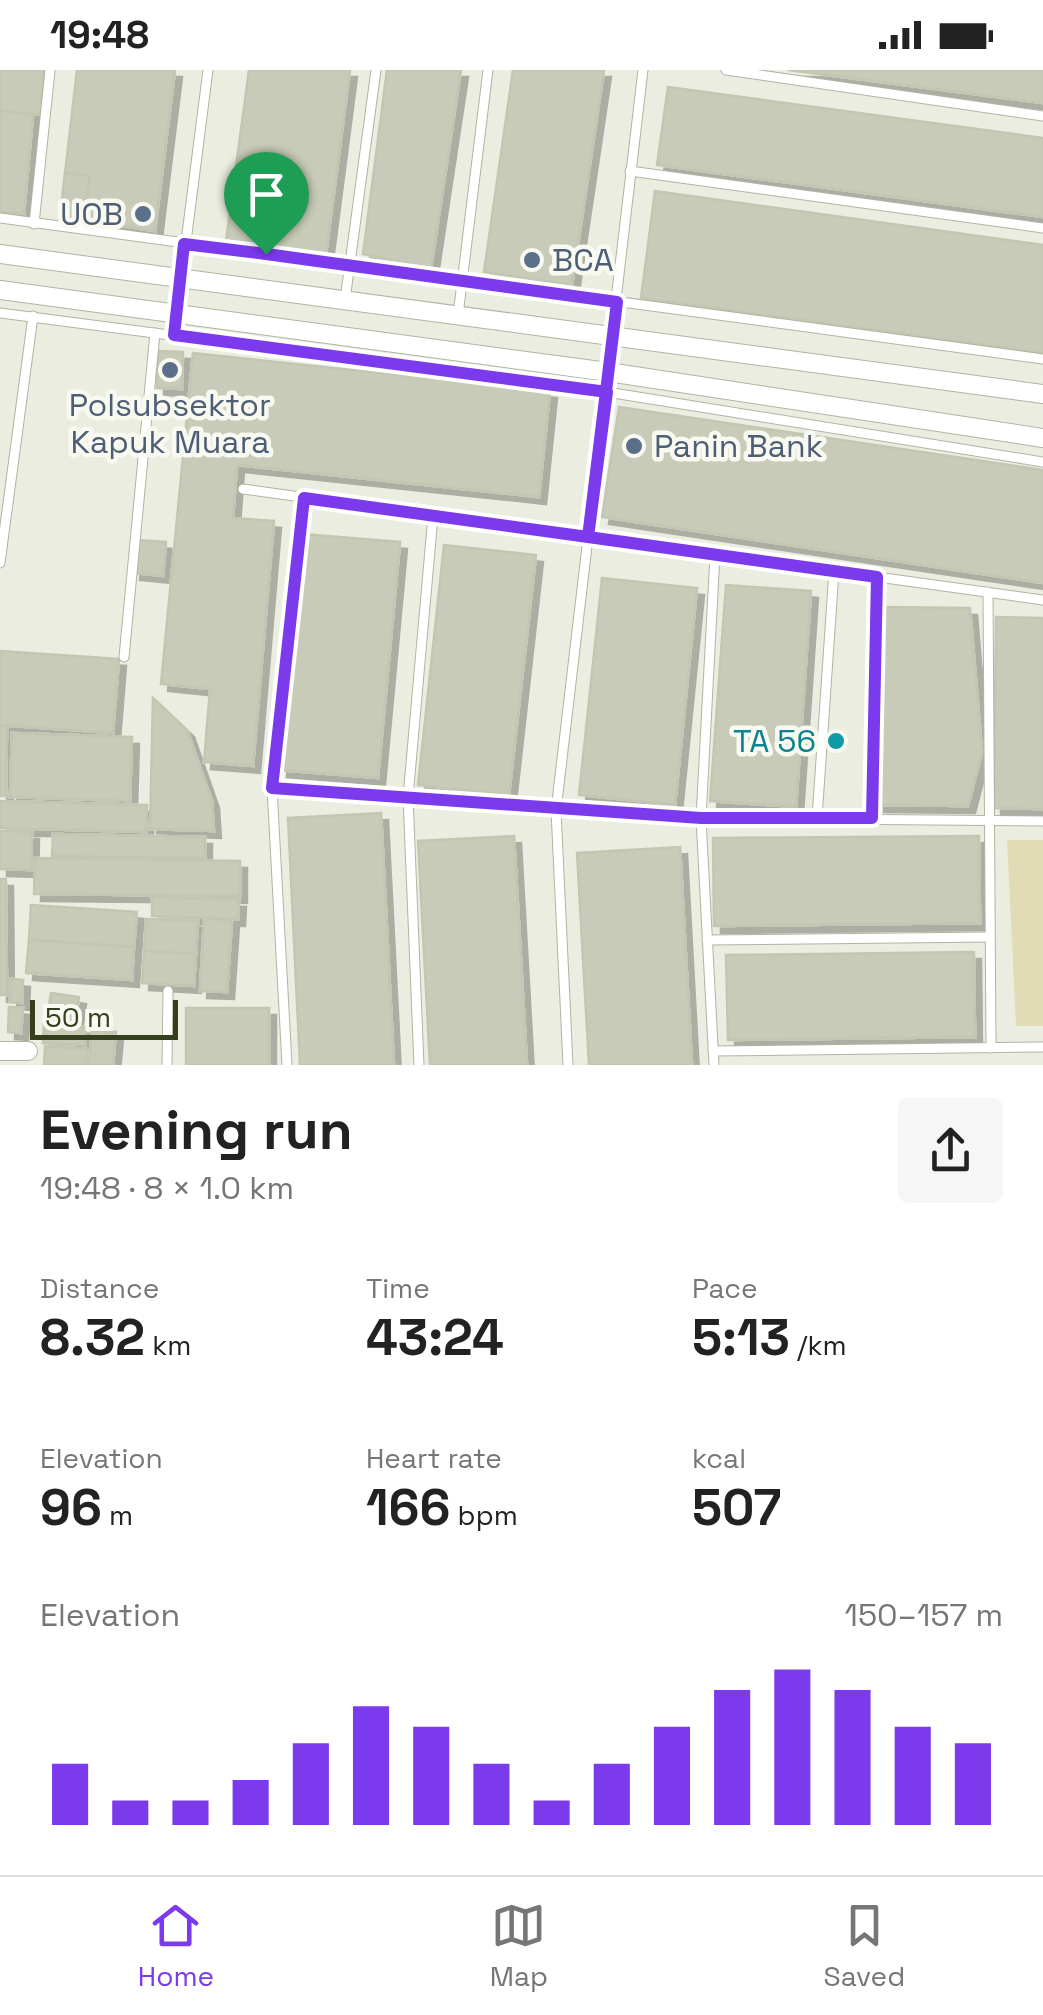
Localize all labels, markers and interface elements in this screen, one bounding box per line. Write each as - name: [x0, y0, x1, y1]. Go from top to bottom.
- text: 19:48: [50, 11, 149, 59]
- pin: [224, 152, 309, 255]
- icon: arrive: [239, 167, 294, 222]
- place label: UOB: [60, 194, 123, 234]
- marker: UOB: [132, 203, 154, 225]
- place label: BCA: [552, 240, 614, 280]
- marker: BCA: [521, 249, 543, 271]
- marker: Polsubsektor Kapuk Muara: [159, 359, 181, 381]
- place label: Polsubsektor Kapuk Muara: [69, 385, 271, 462]
- place label: Panin Bank: [654, 426, 823, 466]
- marker: Panin Bank: [623, 435, 645, 457]
- place label: TA 56: [733, 721, 816, 761]
- marker: TA 56: [825, 730, 847, 752]
- scale bar: [30, 995, 178, 1040]
- text: 50 m: [45, 999, 111, 1035]
- text: Evening run: [40, 1095, 353, 1165]
- button: share: [898, 1098, 1003, 1203]
- text: 19:48 · 8 × 1.0 km: [40, 1168, 294, 1208]
- text: Distance: [40, 1270, 159, 1306]
- text: Time: [366, 1270, 430, 1306]
- text: Pace: [692, 1270, 758, 1306]
- text: 8.32: [40, 1306, 145, 1370]
- text: 43:24: [366, 1306, 504, 1370]
- text: 5:13: [692, 1306, 790, 1370]
- text: km: [145, 1327, 191, 1363]
- text: /km: [790, 1327, 847, 1363]
- text: Elevation: [40, 1440, 163, 1476]
- text: Heart rate: [366, 1440, 502, 1476]
- text: kcal: [692, 1440, 746, 1476]
- text: 96: [40, 1476, 102, 1540]
- text: 166: [366, 1476, 450, 1540]
- text: 507: [692, 1476, 781, 1540]
- text: m: [102, 1497, 133, 1533]
- text: bpm: [450, 1497, 518, 1533]
- text: Elevation: [40, 1595, 180, 1635]
- text: 150–157 m: [845, 1595, 1003, 1635]
- tab: Home: [138, 1898, 214, 1994]
- tab: Map: [490, 1898, 548, 1994]
- tab: Saved: [824, 1898, 905, 1994]

